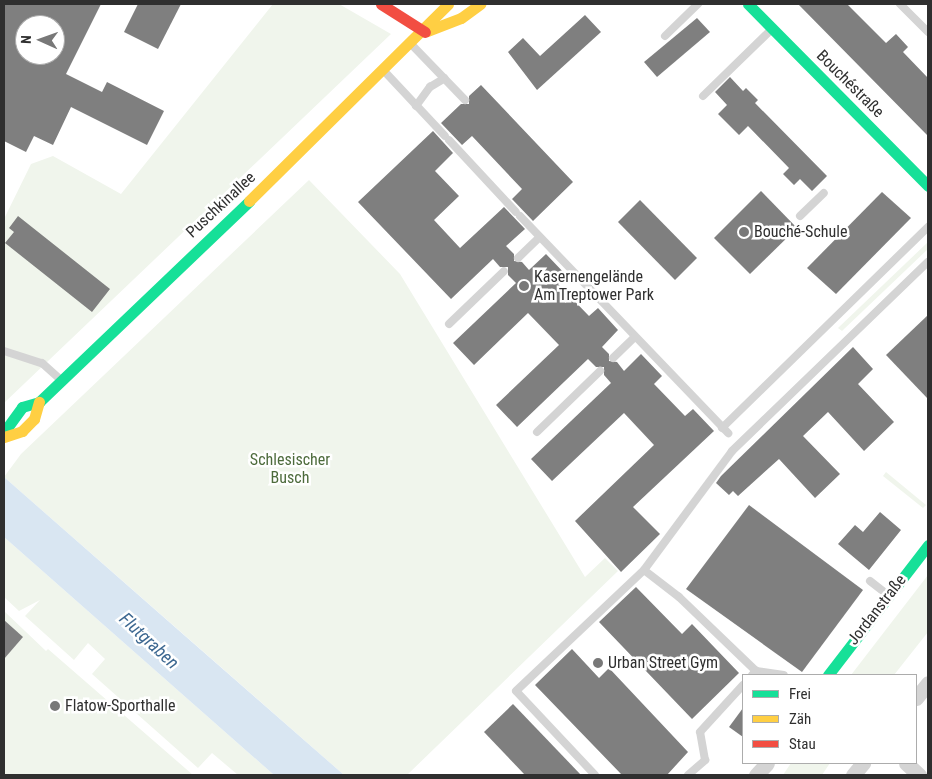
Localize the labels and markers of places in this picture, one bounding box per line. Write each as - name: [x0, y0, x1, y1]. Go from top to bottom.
- place label: Bouché-Schule: [754, 222, 847, 242]
- marker: Bouché-Schule: [738, 226, 750, 238]
- place label: Kasernengelände Am Treptower Park: [534, 267, 654, 305]
- marker: Kasernengelände Am Treptower Park: [518, 280, 530, 292]
- place label: Urban Street Gym: [608, 653, 718, 673]
- marker: Urban Street Gym: [592, 657, 604, 669]
- place label: Flatow-Sporthalle: [65, 696, 175, 716]
- marker: Flatow-Sporthalle: [49, 700, 61, 712]

